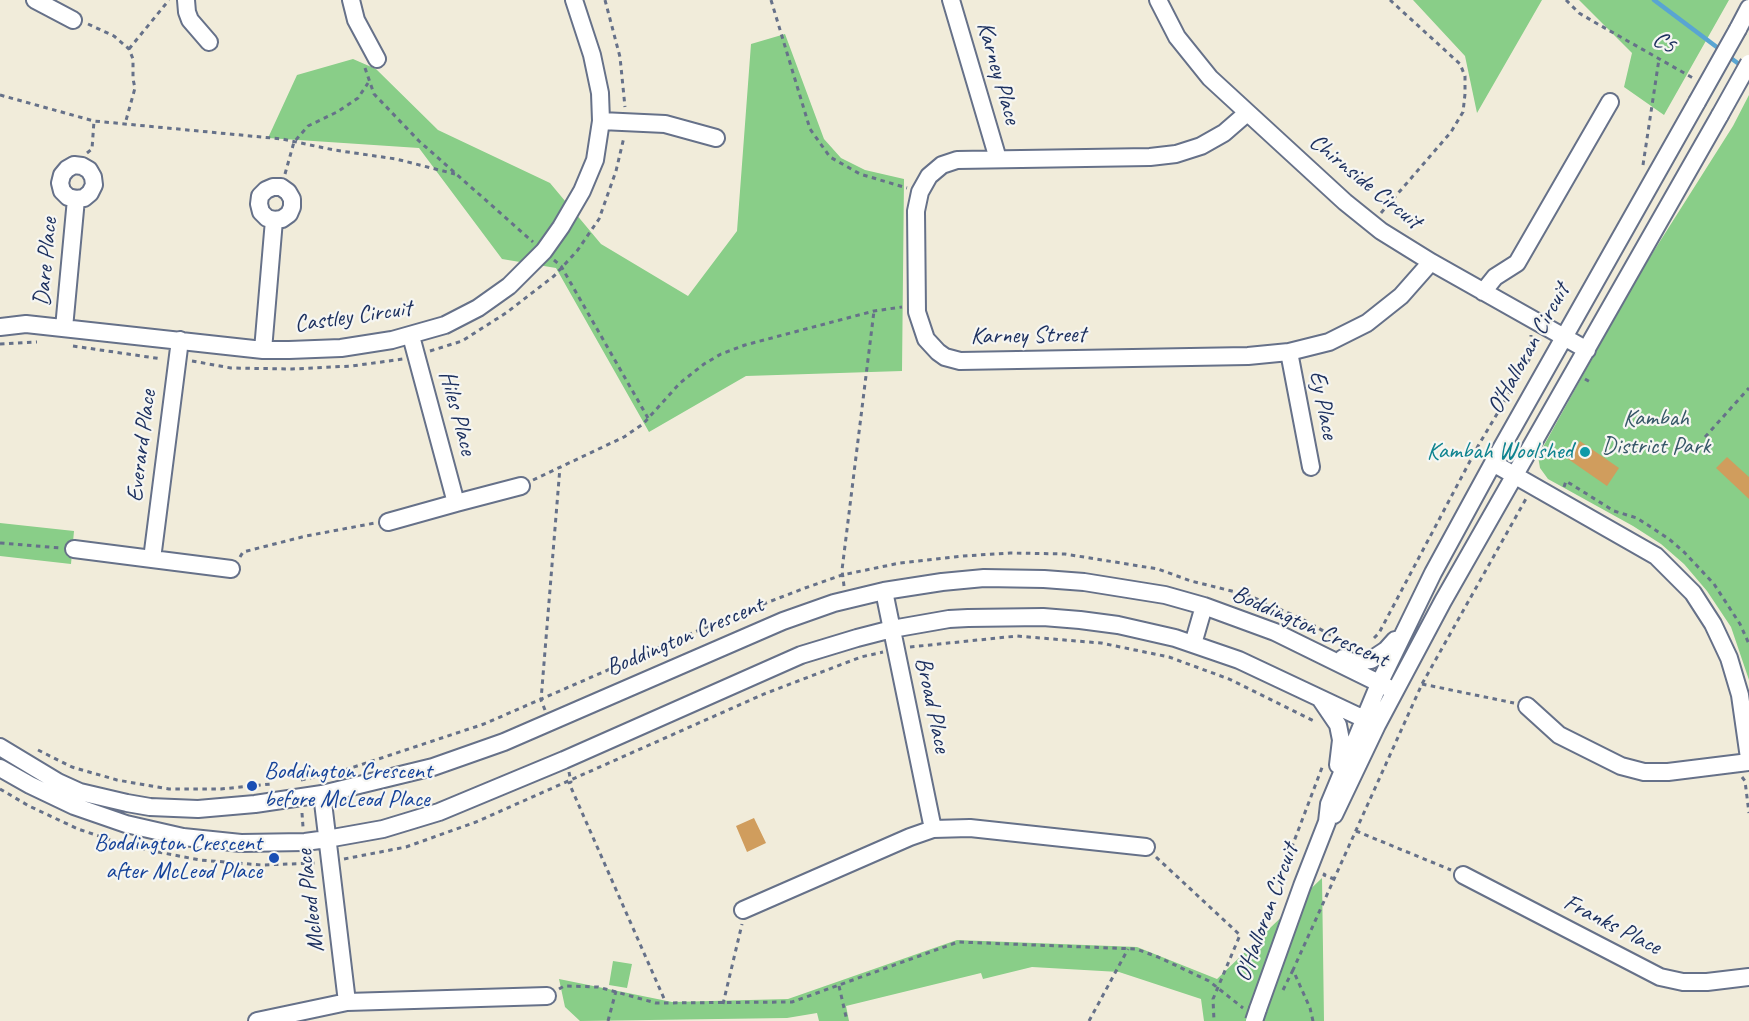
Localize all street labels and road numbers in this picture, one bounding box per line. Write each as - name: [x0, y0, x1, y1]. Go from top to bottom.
- street label: Karney Place: [970, 19, 1026, 127]
- street label: C5: [1647, 25, 1681, 61]
- street label: Chirnside Circuit: [1303, 128, 1427, 236]
- street label: Dare Place: [28, 217, 64, 307]
- street label: O'Halloran Circuit: [1481, 279, 1577, 419]
- street label: Castley Circuit: [293, 295, 413, 339]
- street label: Karney Street: [970, 321, 1086, 351]
- street label: Hiles Place: [432, 368, 482, 458]
- street label: Ey Place: [1302, 369, 1344, 441]
- street label: Everard Place: [121, 388, 163, 504]
- street label: Boddington Crescent: [1227, 580, 1393, 674]
- street label: Boddington Crescent: [602, 591, 768, 683]
- street label: Broad Place: [908, 655, 956, 755]
- street label: O'Halloran Circuit: [1229, 840, 1305, 986]
- street label: Mcleod Place: [290, 848, 332, 954]
- street label: Franks Place: [1559, 888, 1665, 962]

